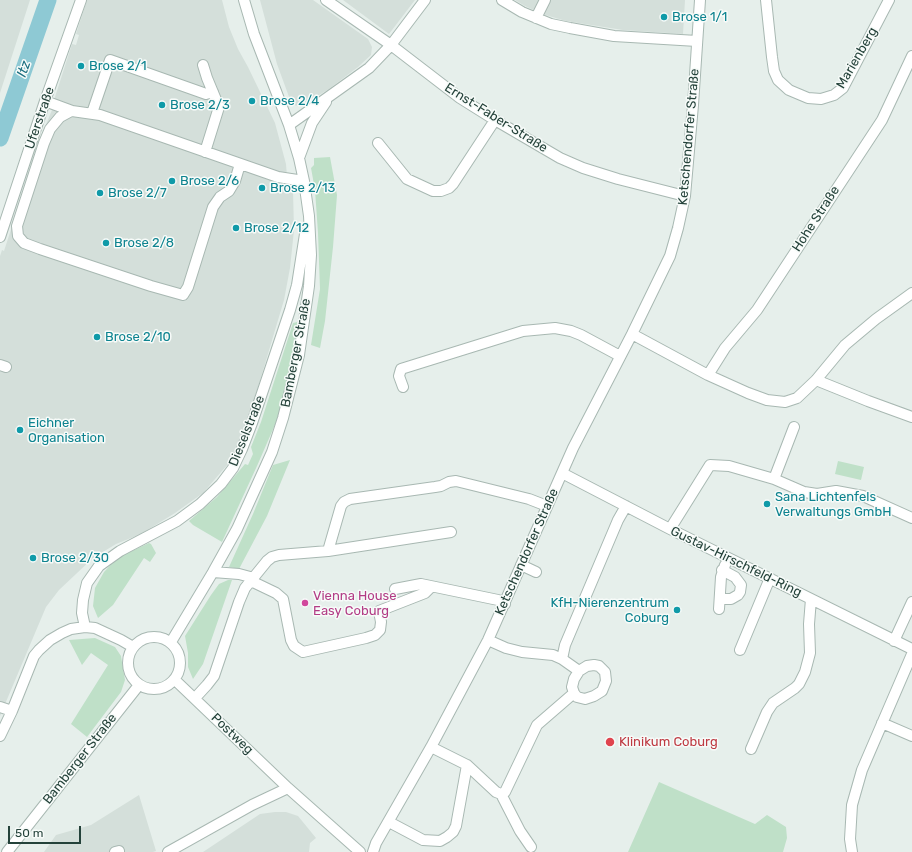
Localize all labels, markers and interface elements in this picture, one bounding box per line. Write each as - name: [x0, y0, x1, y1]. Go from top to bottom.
- place label: Brose 1/1: [672, 9, 727, 25]
- marker: Brose 1/1: [659, 12, 669, 22]
- street label: Marienberg: [833, 25, 881, 91]
- place label: Brose 2/1: [89, 58, 146, 74]
- water label: Itz: [13, 59, 35, 79]
- marker: Brose 2/1: [76, 61, 86, 71]
- street label: Ketschendorfer Straße: [675, 68, 703, 206]
- street label: Ernst-Faber-Straße: [442, 80, 550, 156]
- street label: Uferstraße: [22, 85, 58, 151]
- place label: Brose 2/4: [260, 93, 319, 109]
- marker: Brose 2/4: [247, 96, 257, 106]
- place label: Brose 2/3: [170, 97, 230, 113]
- marker: Brose 2/3: [157, 100, 167, 110]
- place label: Brose 2/6: [180, 173, 239, 189]
- marker: Brose 2/6: [167, 176, 177, 186]
- place label: Brose 2/13: [270, 180, 335, 196]
- marker: Brose 2/13: [257, 183, 267, 193]
- street label: Hohe Straße: [789, 183, 843, 255]
- place label: Brose 2/7: [108, 185, 167, 201]
- marker: Brose 2/7: [95, 188, 105, 198]
- place label: Brose 2/12: [244, 220, 309, 236]
- marker: Brose 2/12: [231, 223, 241, 233]
- place label: Brose 2/8: [114, 235, 174, 251]
- marker: Brose 2/8: [101, 238, 111, 248]
- street label: Bamberger Straße: [278, 297, 314, 409]
- place label: Brose 2/10: [105, 329, 171, 345]
- marker: Brose 2/10: [92, 332, 102, 342]
- street label: Dieselstraße: [226, 393, 268, 469]
- place label: Eichner Organisation: [28, 415, 105, 446]
- marker: Eichner Organisation: [15, 425, 25, 435]
- street label: Ketschendorfer Straße: [492, 486, 562, 618]
- place label: Sana Lichtenfels Verwaltungs GmbH: [775, 489, 891, 520]
- marker: Sana Lichtenfels Verwaltungs GmbH: [762, 499, 772, 509]
- street label: Gustav-Hirschfeld-Ring: [668, 523, 804, 601]
- place label: Brose 2/30: [41, 550, 109, 566]
- marker: Brose 2/30: [28, 553, 38, 563]
- place label: Vienna House Easy Coburg: [313, 588, 396, 619]
- place label: KfH-Nierenzentrum Coburg: [551, 595, 669, 626]
- marker: Vienna House Easy Coburg: [300, 598, 310, 608]
- marker: KfH-Nierenzentrum Coburg: [672, 605, 682, 615]
- street label: Postweg: [208, 710, 256, 758]
- street label: Bamberger Straße: [40, 711, 120, 807]
- place label: Klinikum Coburg: [619, 734, 718, 750]
- marker: Klinikum Coburg: [604, 736, 616, 748]
- scale bar: [10, 818, 83, 844]
- text: 50 m: [15, 826, 43, 840]

